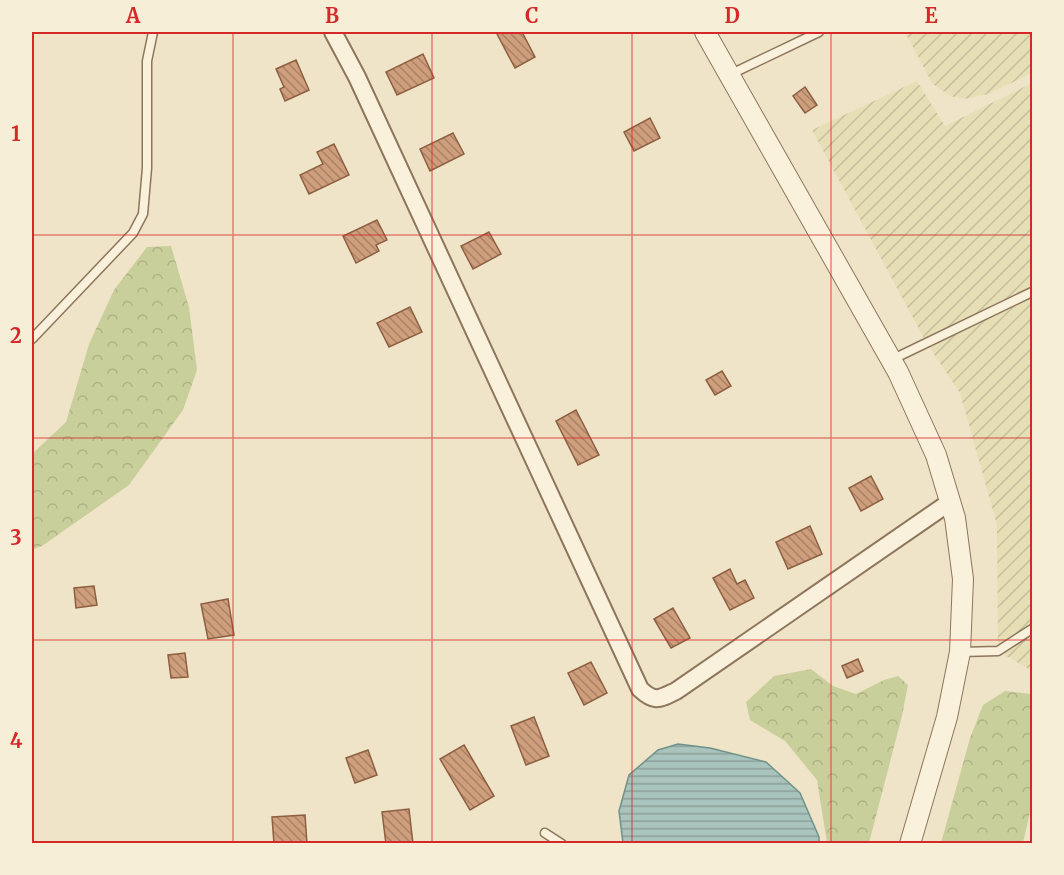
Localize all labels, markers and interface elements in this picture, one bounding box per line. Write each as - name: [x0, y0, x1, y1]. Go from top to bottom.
- text: A: [125, 3, 141, 28]
- text: B: [325, 3, 339, 28]
- text: C: [525, 3, 539, 28]
- text: D: [724, 3, 740, 28]
- text: E: [924, 3, 938, 28]
- text: 1: [11, 121, 21, 146]
- text: 2: [10, 323, 22, 348]
- text: 3: [10, 525, 22, 550]
- text: 4: [10, 728, 23, 753]

